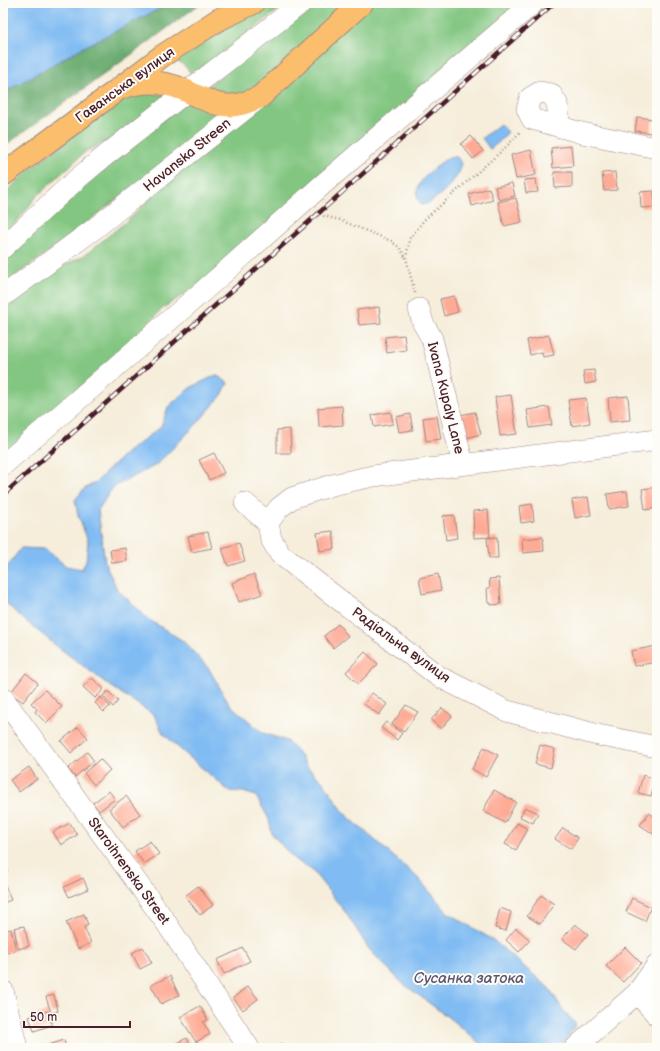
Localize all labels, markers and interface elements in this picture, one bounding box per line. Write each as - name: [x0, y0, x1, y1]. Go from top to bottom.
- street label: Гаванська вулиця: [72, 43, 178, 127]
- street label: Havanska Streen: [140, 114, 234, 195]
- street label: Ivana Kupaly Lane: [424, 340, 468, 456]
- street label: Радіальна вулиця: [348, 604, 454, 687]
- street label: Staroihrenska Street: [84, 814, 174, 929]
- water label: Сусанка затока: [414, 969, 524, 988]
- scale bar: [24, 1003, 130, 1029]
- text: 50 m: [30, 1010, 57, 1025]

